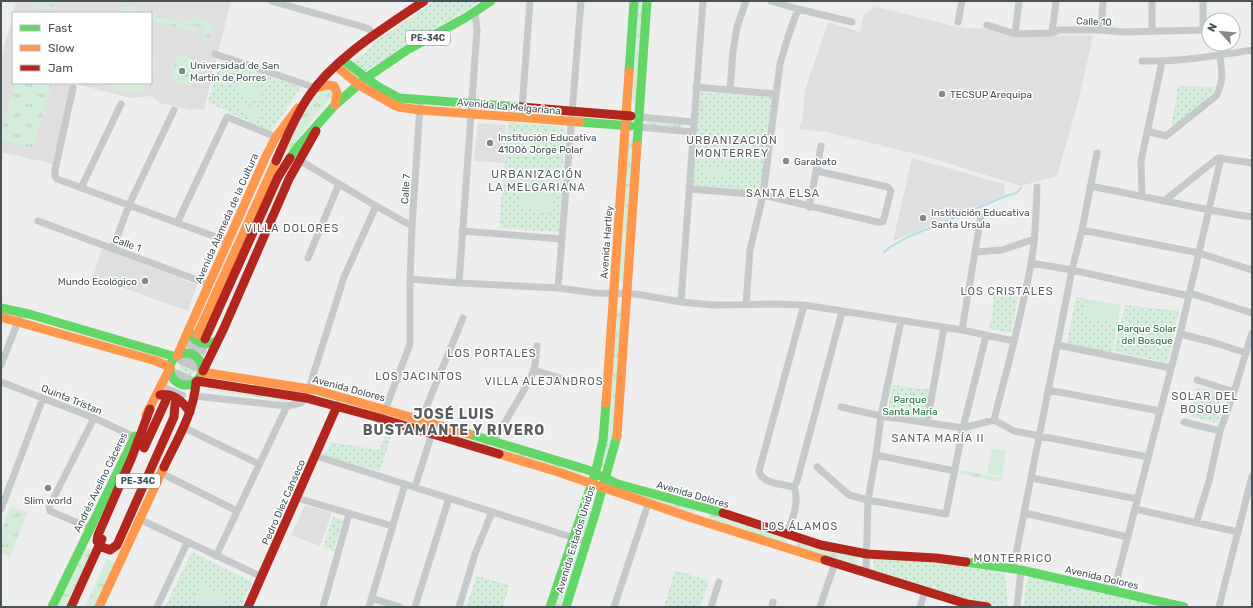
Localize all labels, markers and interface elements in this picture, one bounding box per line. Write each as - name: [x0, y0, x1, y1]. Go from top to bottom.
- legend: [12, 12, 152, 84]
- north arrow: [1201, 12, 1241, 52]
- street label: Calle 10: [1076, 15, 1112, 29]
- text: Fast: [48, 21, 72, 35]
- text: N: [1205, 21, 1220, 34]
- road number: PE-34C: [406, 31, 450, 45]
- text: Slow: [48, 41, 75, 55]
- place label: Universidad de San Martín de Porres: [190, 60, 279, 84]
- text: Jam: [48, 61, 73, 75]
- marker: Universidad de San Martín de Porres: [177, 66, 187, 76]
- marker: TECSUP Arequipa: [937, 89, 947, 99]
- place label: TECSUP Arequipa: [950, 89, 1032, 101]
- street label: Avenida La Melgariana: [457, 96, 561, 118]
- place label: Institución Educativa 41006 Jorge Polar: [498, 132, 597, 156]
- district label: URBANIZACIÓN MONTERREY: [686, 134, 778, 160]
- marker: Institución Educativa 41006 Jorge Polar: [485, 138, 495, 148]
- street label: Avenida Alameda de la Cultura: [193, 151, 261, 285]
- marker: Garabato: [781, 156, 791, 166]
- place label: Garabato: [794, 156, 837, 168]
- district label: URBANIZACIÓN LA MELGARIANA: [488, 168, 586, 194]
- street label: Calle 7: [399, 174, 413, 205]
- district label: SANTA ELSA: [746, 187, 820, 200]
- street label: Avenida Hartley: [598, 205, 616, 279]
- place label: Institución Educativa Santa Ursula: [931, 207, 1030, 231]
- marker: Institución Educativa Santa Ursula: [918, 213, 928, 223]
- district label: VILLA DOLORES: [245, 222, 339, 235]
- street label: Calle 1: [111, 233, 143, 255]
- place label: Mundo Ecológico: [58, 276, 137, 288]
- marker: Mundo Ecológico: [140, 276, 150, 286]
- district label: LOS CRISTALES: [961, 285, 1053, 298]
- park label: Parque Solar del Bosque: [1117, 323, 1177, 347]
- district label: LOS PORTALES: [447, 347, 537, 360]
- district label: LOS JACINTOS: [375, 370, 463, 383]
- street label: Avenida Dolores: [311, 373, 386, 404]
- district label: VILLA ALEJANDROS: [484, 375, 604, 388]
- street label: Quinta Tristan: [39, 382, 104, 418]
- district label: SOLAR DEL BOSQUE: [1171, 390, 1239, 416]
- park label: Parque Santa Maria: [883, 394, 937, 418]
- district label: JOSÉ LUIS BUSTAMANTE Y RIVERO: [363, 405, 545, 439]
- street label: Andrés Avelino Cáceres: [72, 431, 130, 534]
- district label: SANTA MARÍA II: [891, 432, 985, 445]
- street label: Pedro Diez Canseco: [260, 458, 308, 547]
- road number: PE-34C: [116, 474, 160, 488]
- street label: Avenida Dolores: [655, 479, 730, 511]
- marker: Slim world: [43, 483, 53, 493]
- street label: Avenida Estados Unidos: [554, 484, 598, 595]
- place label: Slim world: [24, 495, 72, 507]
- district label: LOS ÁLAMOS: [762, 520, 838, 533]
- district label: MONTERRICO: [973, 552, 1053, 565]
- street label: Avenida Dolores: [1064, 564, 1140, 592]

